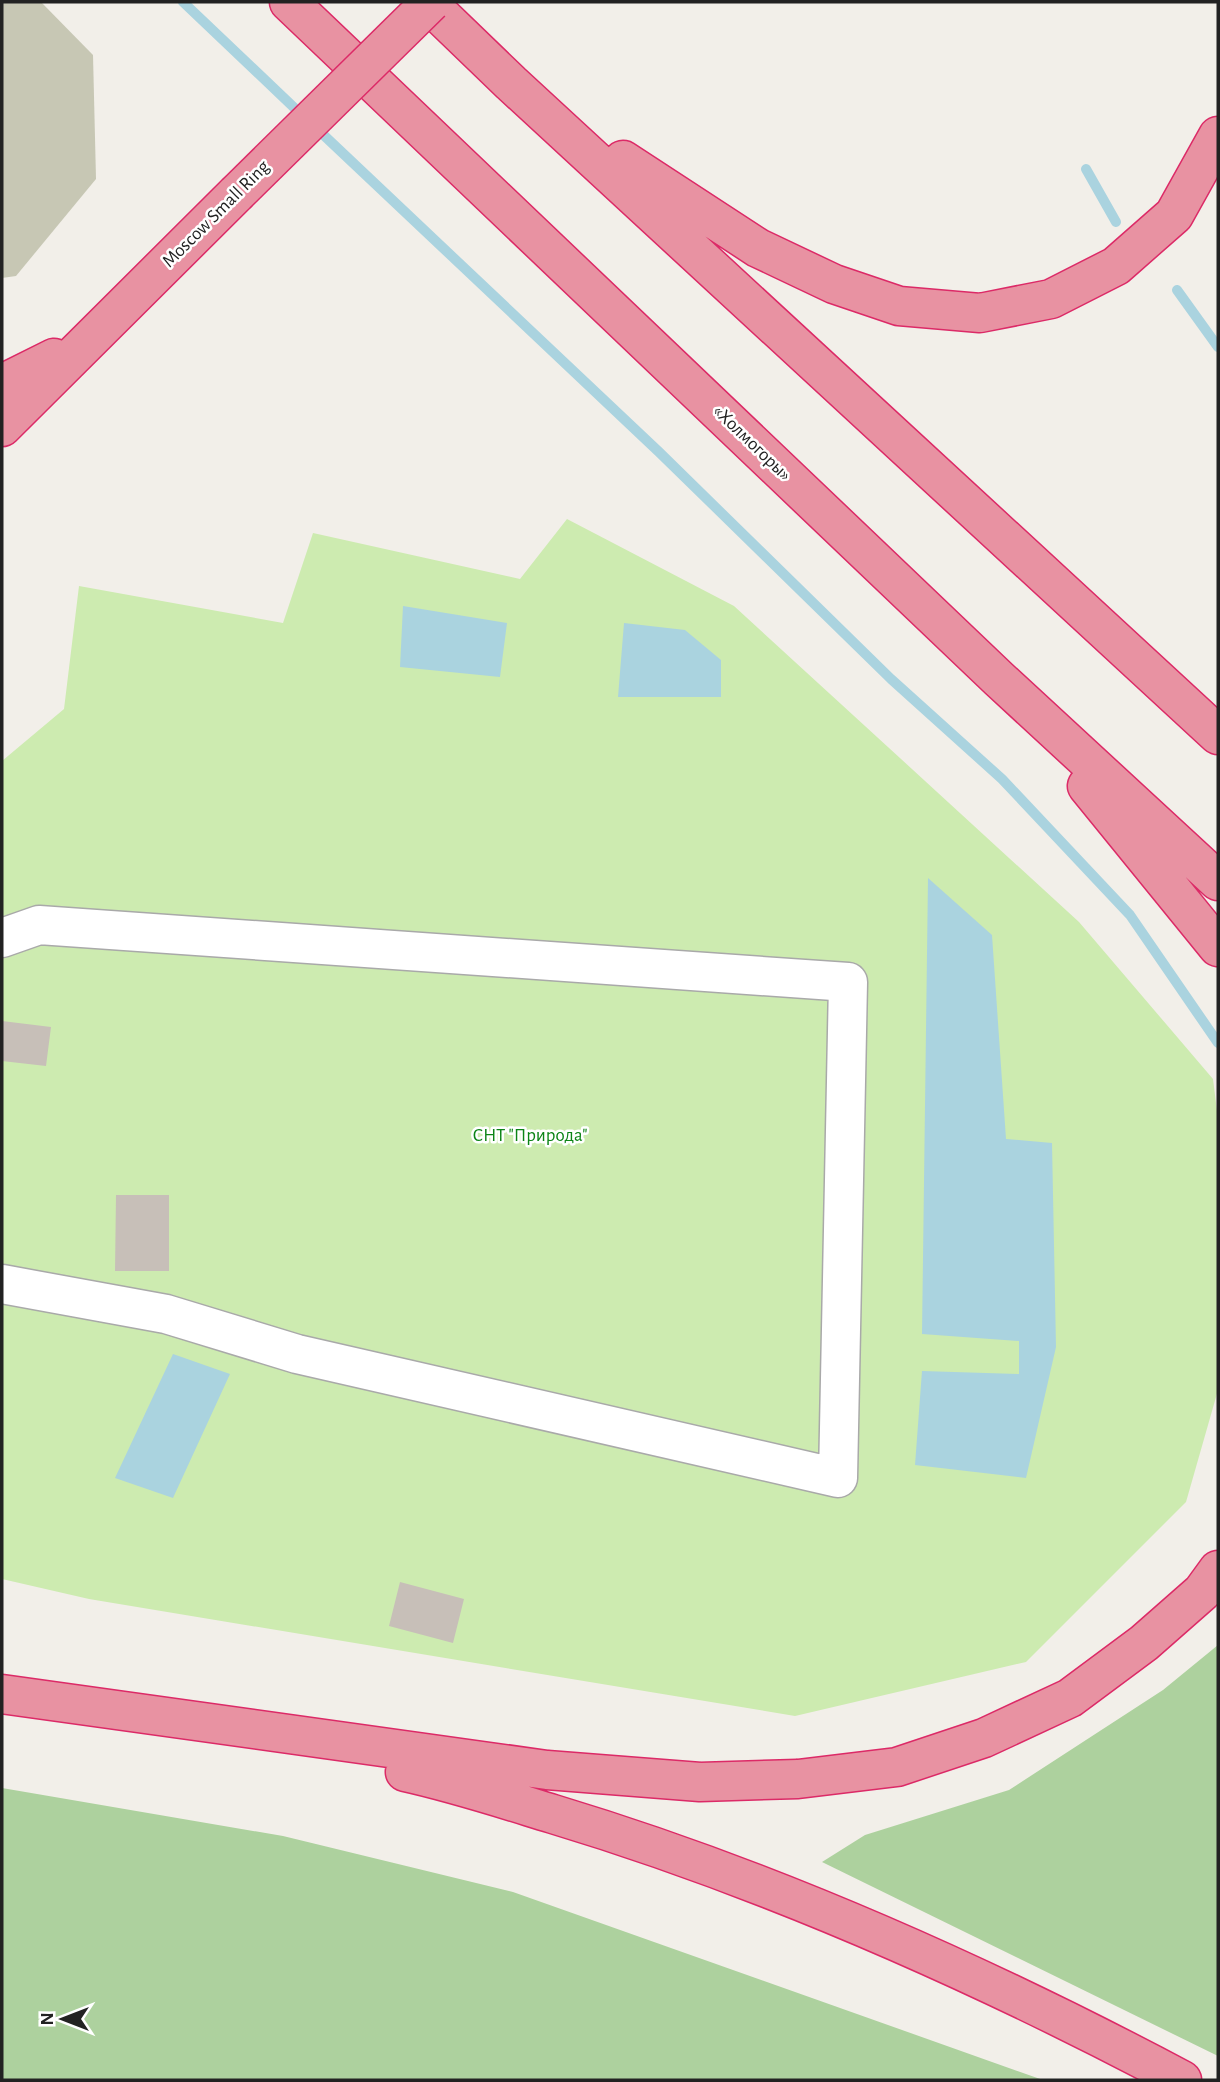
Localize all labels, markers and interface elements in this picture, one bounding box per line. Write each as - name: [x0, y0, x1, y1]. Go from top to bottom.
- street label: Moscow Small Ring: [159, 156, 274, 271]
- street label: «Холмогоры»: [709, 401, 795, 485]
- park label: СНТ "Природа": [472, 1126, 588, 1145]
- north arrow: [28, 1984, 98, 2054]
- text: N: [38, 2012, 57, 2026]

